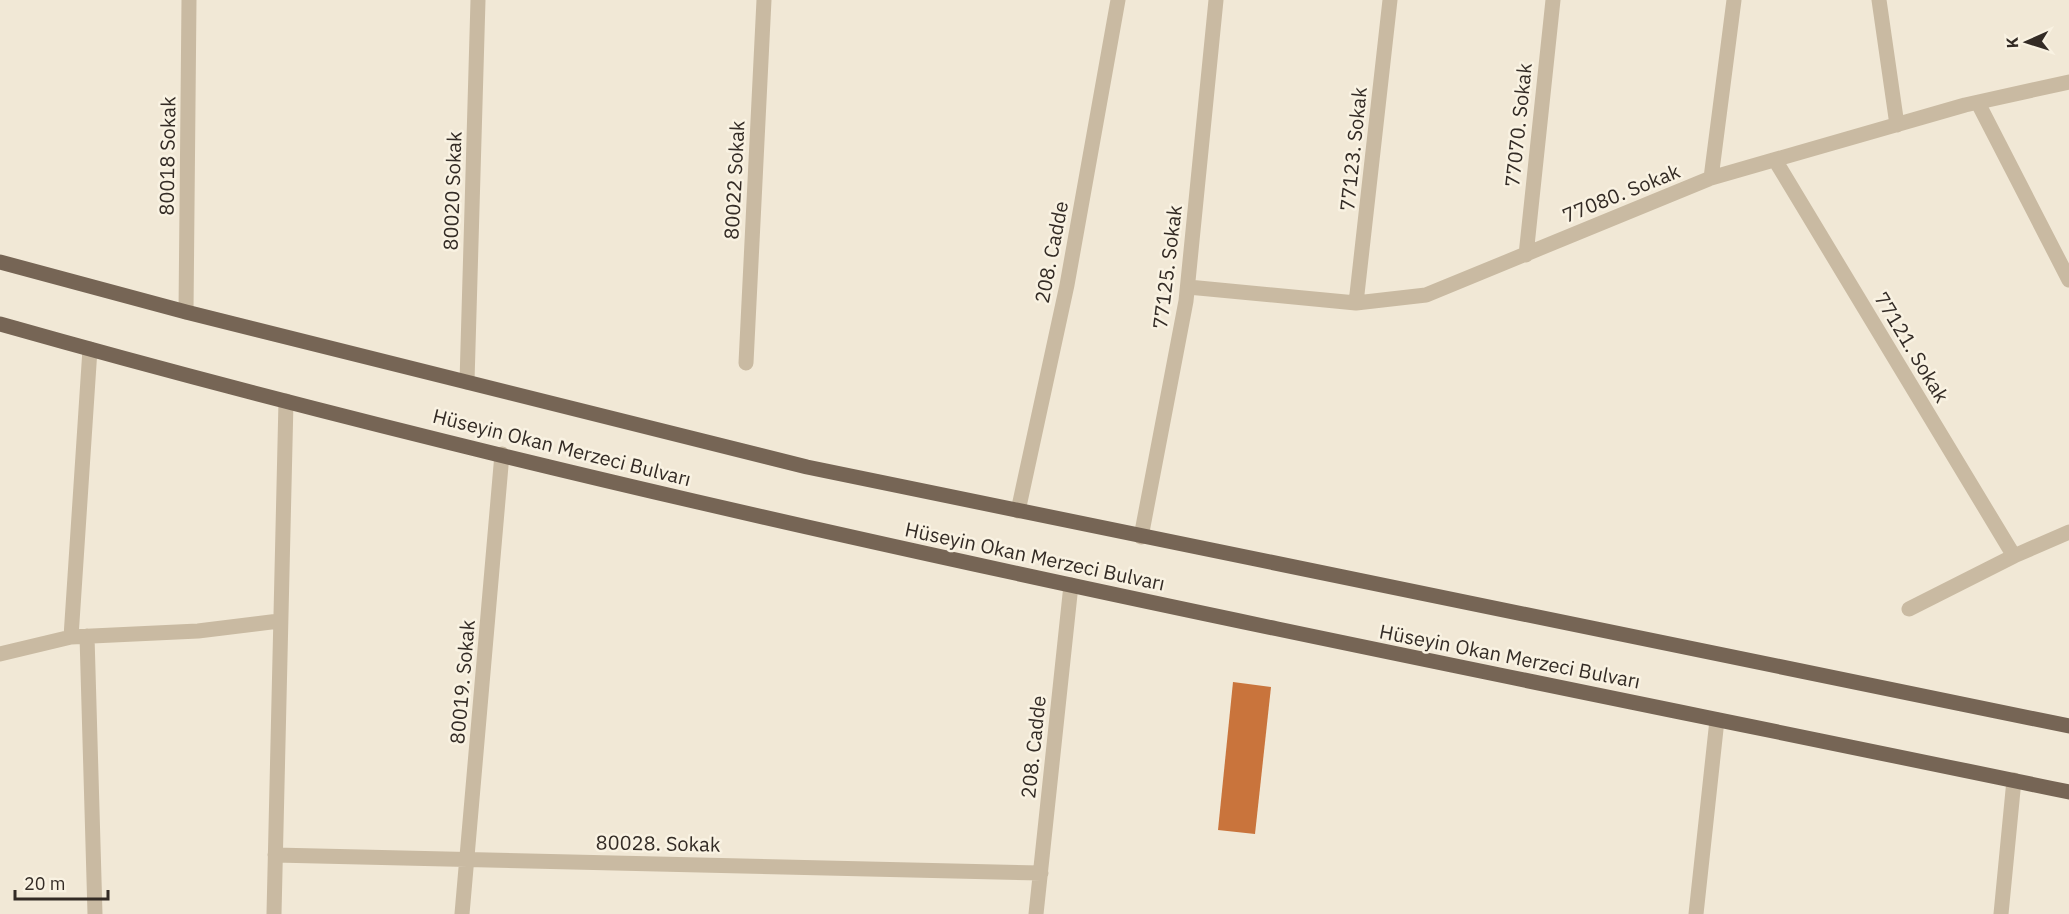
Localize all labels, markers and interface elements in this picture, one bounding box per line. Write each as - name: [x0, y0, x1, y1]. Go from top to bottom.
- north arrow: [1997, 12, 2057, 72]
- text: K: [2002, 37, 2022, 49]
- street label: 77070. Sokak: [1498, 61, 1538, 188]
- street label: 77123. Sokak: [1333, 85, 1373, 212]
- street label: 80018 Sokak: [152, 96, 182, 216]
- street label: 80022 Sokak: [717, 119, 751, 240]
- street label: 80020 Sokak: [436, 131, 468, 251]
- street label: 77080. Sokak: [1558, 157, 1684, 229]
- street label: 208. Cadde: [1028, 199, 1074, 305]
- street label: 77125. Sokak: [1146, 203, 1188, 331]
- street label: 77121. Sokak: [1868, 287, 1956, 408]
- street label: Hüseyin Okan Merzeci Bulvarı: [430, 402, 694, 492]
- street label: Hüseyin Okan Merzeci Bulvarı: [902, 515, 1168, 597]
- street label: Hüseyin Okan Merzeci Bulvarı: [1377, 617, 1643, 695]
- street label: 80019. Sokak: [443, 618, 481, 745]
- street label: 208. Cadde: [1014, 694, 1052, 800]
- street label: 80028. Sokak: [595, 828, 721, 858]
- scale bar: [15, 863, 108, 901]
- text: 20 m: [24, 872, 66, 895]

